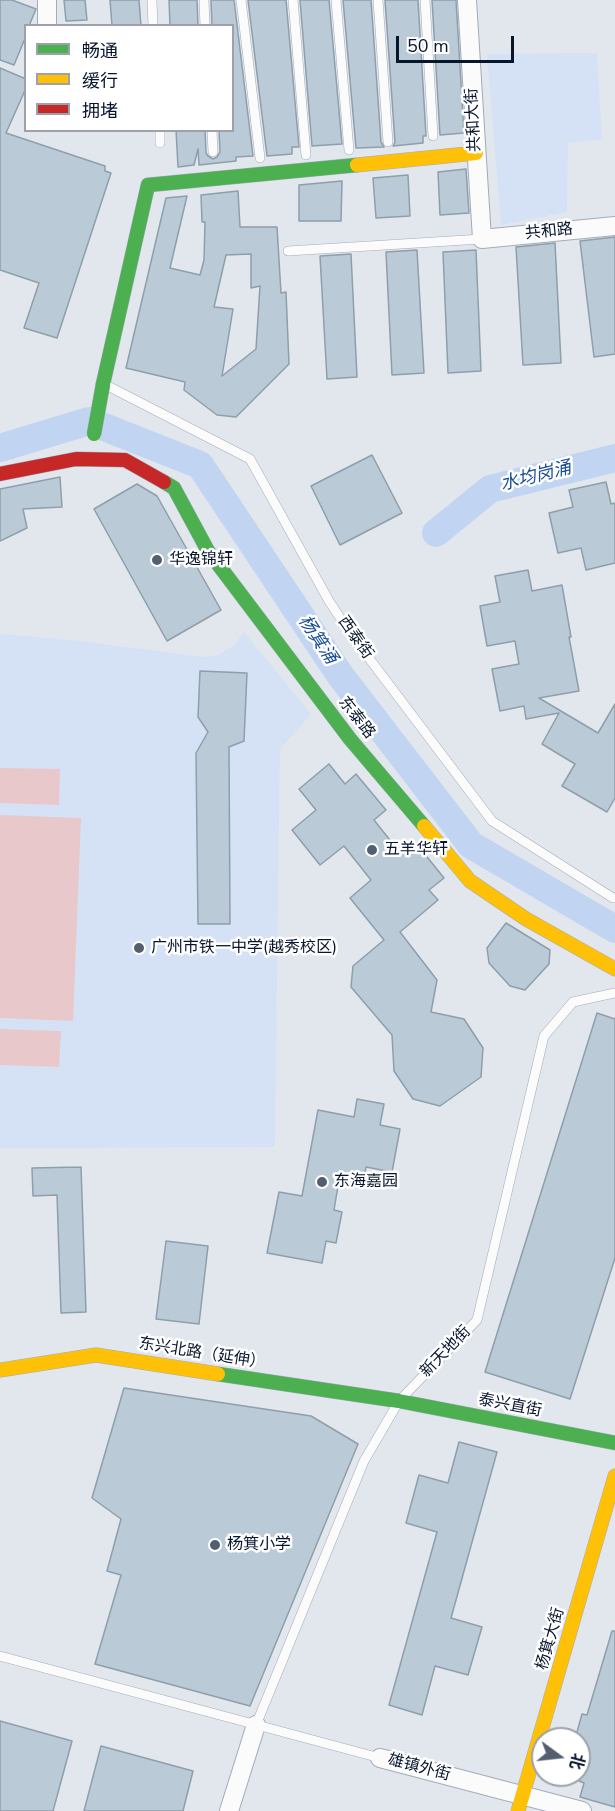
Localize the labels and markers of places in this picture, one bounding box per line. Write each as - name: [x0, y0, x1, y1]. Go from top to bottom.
- place label: 华逸锦轩: [169, 550, 233, 570]
- marker: 华逸锦轩: [150, 553, 164, 567]
- place label: 五羊华轩: [384, 840, 448, 860]
- marker: 五羊华轩: [365, 843, 379, 857]
- place label: 广州市铁一中学(越秀校区): [151, 938, 337, 958]
- marker: 广州市铁一中学(越秀校区): [132, 941, 146, 955]
- place label: 东海嘉园: [334, 1172, 398, 1192]
- marker: 东海嘉园: [315, 1175, 329, 1189]
- place label: 杨箕小学: [227, 1535, 291, 1555]
- marker: 杨箕小学: [208, 1538, 222, 1552]

